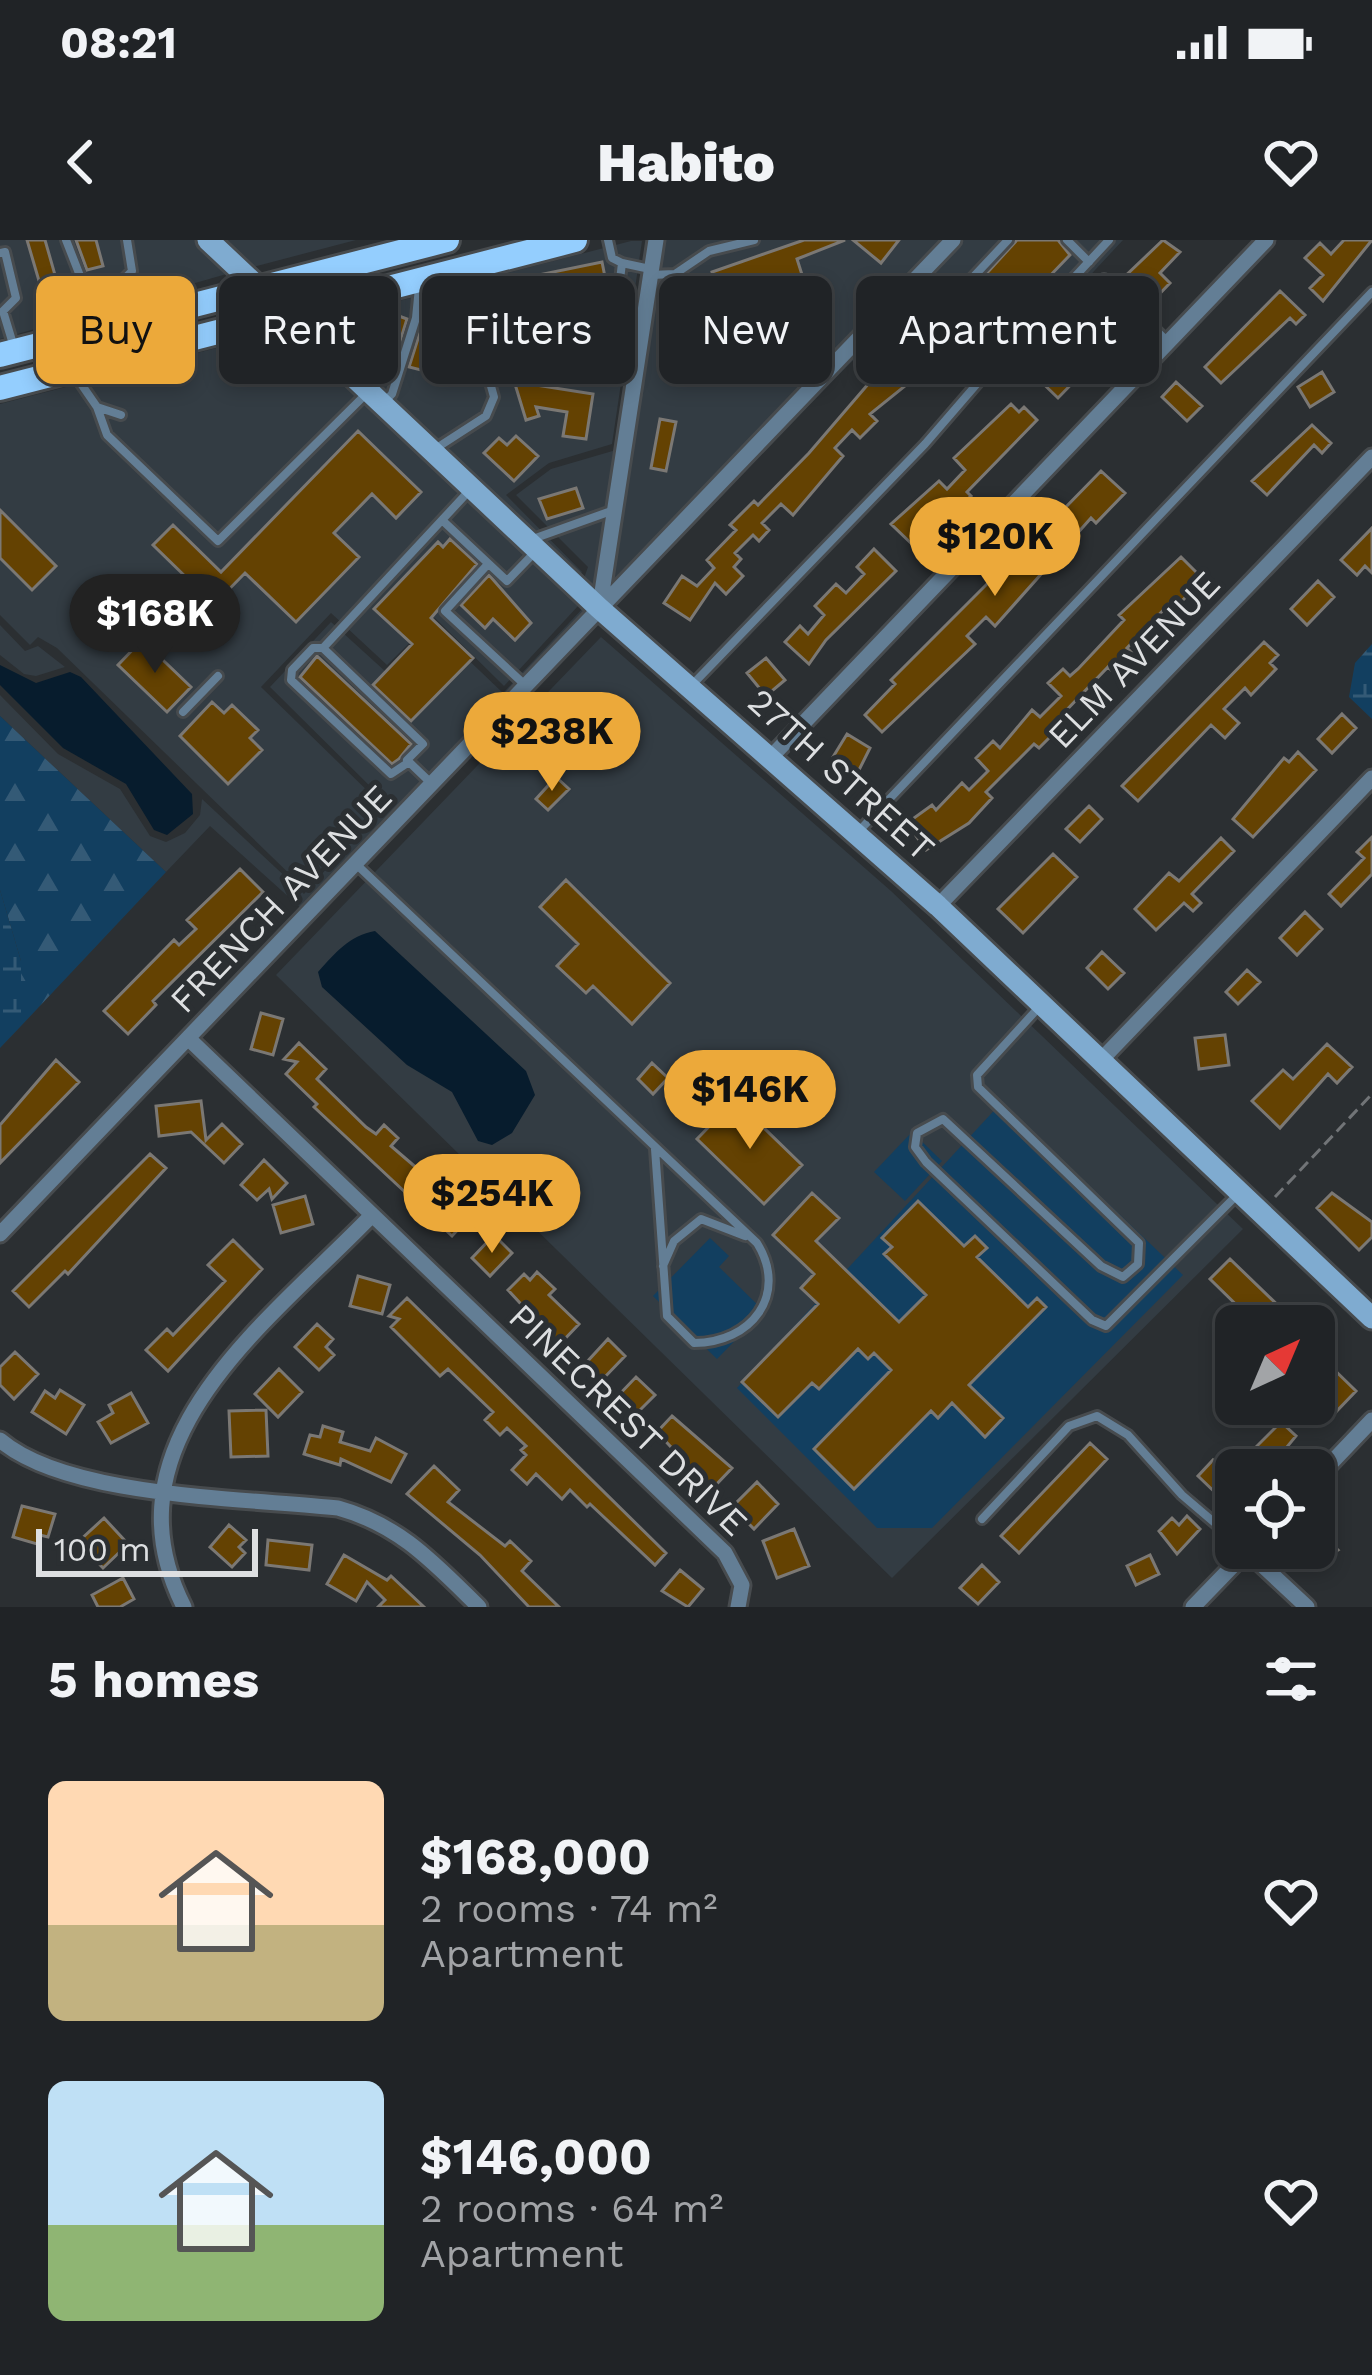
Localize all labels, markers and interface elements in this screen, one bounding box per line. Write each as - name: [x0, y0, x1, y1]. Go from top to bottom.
- text: 08:21: [60, 16, 177, 69]
- icon: back: [48, 129, 114, 195]
- icon: heart: [1258, 129, 1324, 195]
- text: Habito: [597, 131, 775, 194]
- chip: Buy: [36, 276, 195, 384]
- chip: Rent: [219, 276, 398, 384]
- chip: Filters: [422, 276, 635, 384]
- chip: New: [659, 276, 832, 384]
- chip: Apartment: [856, 276, 1159, 384]
- pin: $120K: [911, 497, 1079, 599]
- text: $120K: [936, 513, 1054, 558]
- street label: ELM AVENUE: [1039, 563, 1229, 757]
- pin: $168K: [71, 574, 239, 676]
- text: $168K: [96, 590, 214, 635]
- street label: 27TH STREET: [739, 680, 943, 870]
- pin: $238K: [468, 692, 636, 794]
- text: $238K: [491, 708, 613, 753]
- street label: FRENCH AVENUE: [162, 776, 400, 1022]
- pin: $146K: [666, 1050, 834, 1152]
- text: $146K: [691, 1066, 809, 1111]
- pin: $254K: [408, 1154, 576, 1256]
- text: $254K: [430, 1170, 554, 1215]
- street label: PINECREST DRIVE: [500, 1295, 756, 1545]
- north arrow: [1215, 1305, 1335, 1425]
- map controls: [1215, 1305, 1335, 1569]
- button: locate: [1215, 1449, 1335, 1569]
- scale bar: [36, 1523, 258, 1576]
- text: 100 m: [54, 1530, 151, 1569]
- icon: filters: [1258, 1646, 1324, 1712]
- text: 5 homes: [48, 1650, 259, 1709]
- text: $168,000: [420, 1827, 651, 1886]
- icon: home: [144, 1829, 288, 1973]
- icon: heart: [1258, 1868, 1324, 1934]
- text: 2 rooms · 74 m²: [420, 1886, 718, 1931]
- text: Apartment: [420, 1931, 623, 1976]
- text: $146,000: [420, 2127, 652, 2186]
- icon: home: [144, 2129, 288, 2273]
- icon: heart: [1258, 2168, 1324, 2234]
- text: 2 rooms · 64 m²: [420, 2186, 724, 2231]
- text: Apartment: [420, 2231, 623, 2276]

